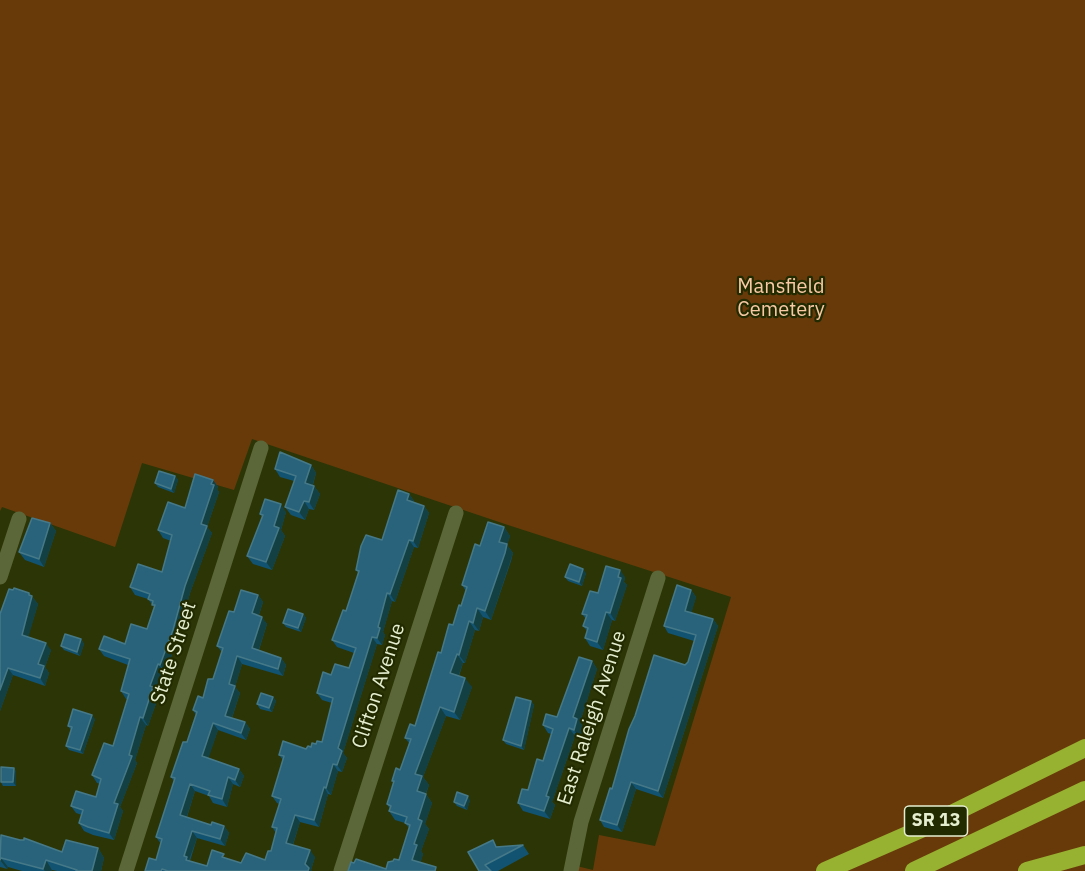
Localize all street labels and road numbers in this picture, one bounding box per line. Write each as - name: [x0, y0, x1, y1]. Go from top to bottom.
- street label: State Street: [146, 598, 202, 708]
- street label: Clifton Avenue: [347, 620, 411, 752]
- street label: East Raleigh Avenue: [552, 628, 632, 808]
- road number: SR 13: [904, 806, 968, 836]

